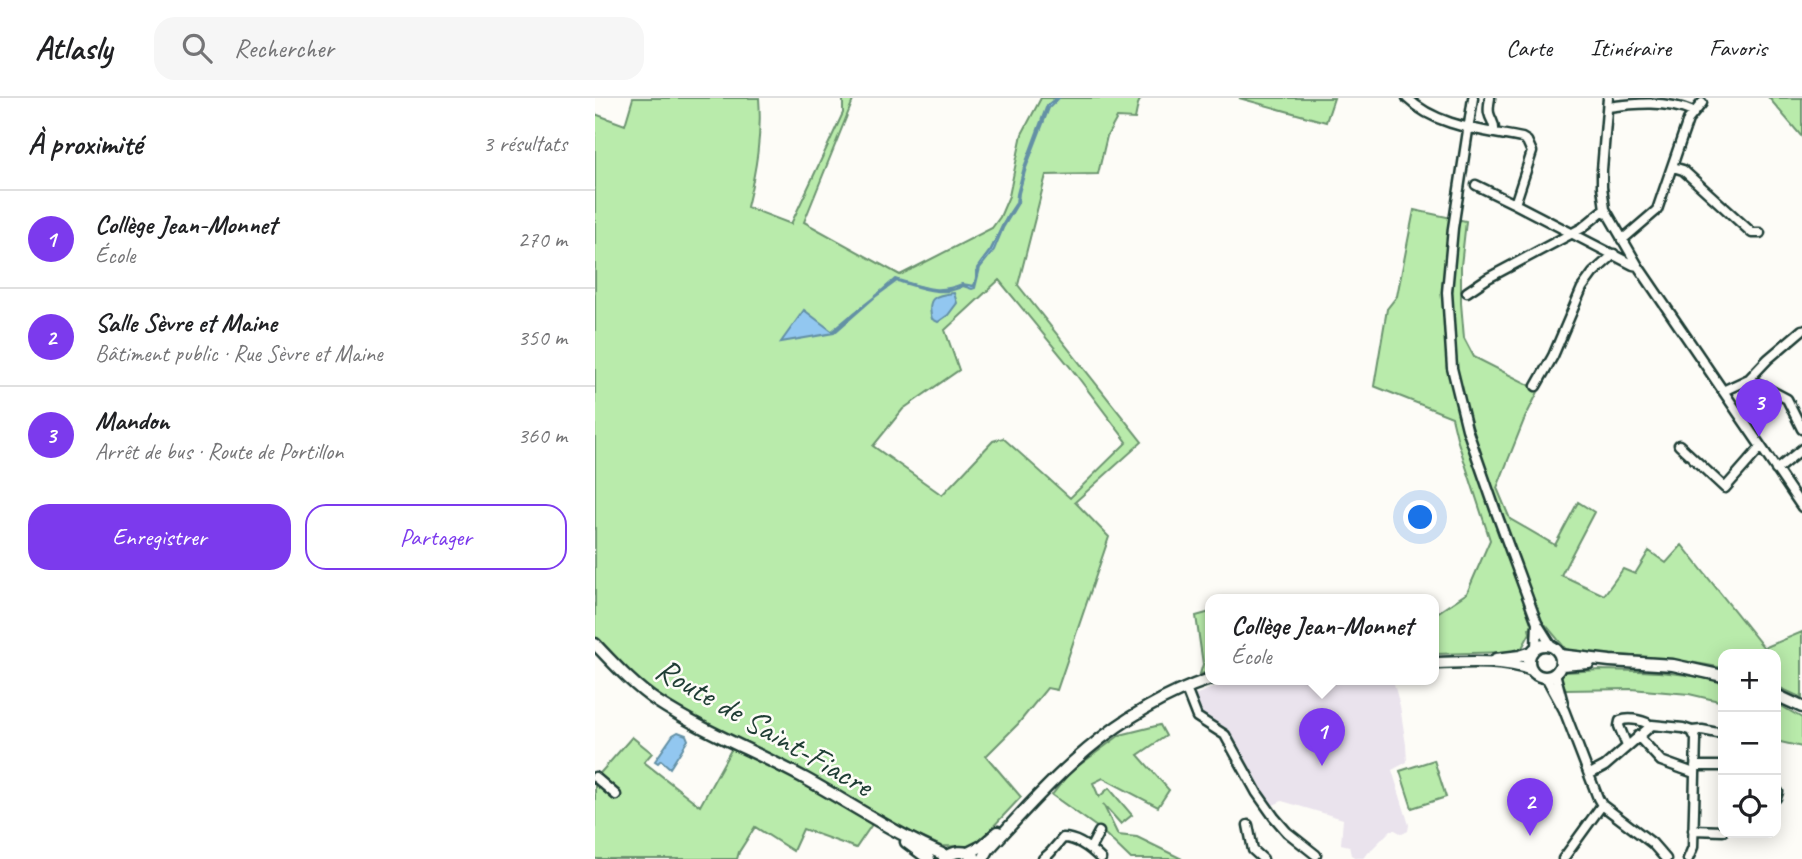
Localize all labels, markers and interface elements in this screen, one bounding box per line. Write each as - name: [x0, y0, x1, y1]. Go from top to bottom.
- search box: [154, 17, 644, 80]
- text: Atlasly: [35, 27, 112, 69]
- icon: search: [178, 29, 216, 67]
- text: Rechercher: [234, 32, 334, 65]
- text: Carte: [1506, 33, 1552, 63]
- text: Itinéraire: [1590, 33, 1671, 63]
- text: Favoris: [1709, 33, 1767, 63]
- text: À proximité: [28, 125, 142, 163]
- text: 3 résultats: [483, 129, 567, 158]
- text: Collège Jean-Monnet: [95, 208, 277, 241]
- text: 1: [46, 225, 56, 254]
- text: 270 m: [518, 225, 567, 254]
- text: École: [95, 241, 135, 270]
- text: Salle Sèvre et Maine: [95, 306, 277, 339]
- text: 2: [46, 323, 56, 352]
- text: 350 m: [518, 323, 567, 352]
- text: Bâtiment public · Rue Sèvre et Maine: [95, 339, 383, 368]
- pin: 3: [1736, 379, 1782, 437]
- text: Mandon: [95, 404, 169, 437]
- text: 3: [46, 421, 56, 450]
- text: 360 m: [518, 421, 567, 450]
- text: Arrêt de bus · Route de Portillon: [95, 437, 343, 466]
- your location: [1403, 500, 1437, 534]
- button: Enregistrer: [28, 504, 291, 570]
- button: Partager: [305, 504, 567, 570]
- popup: [1205, 594, 1439, 685]
- text: Collège Jean-Monnet: [1231, 609, 1413, 642]
- text: École: [1231, 642, 1271, 671]
- street label: Route de Saint-Fiacre: [649, 648, 882, 807]
- map controls: [1718, 649, 1781, 838]
- button: +: [1718, 649, 1781, 712]
- pin: 1: [1299, 708, 1345, 766]
- button: −: [1718, 712, 1781, 775]
- button: locate: [1718, 775, 1781, 838]
- pin: 2: [1507, 778, 1553, 836]

